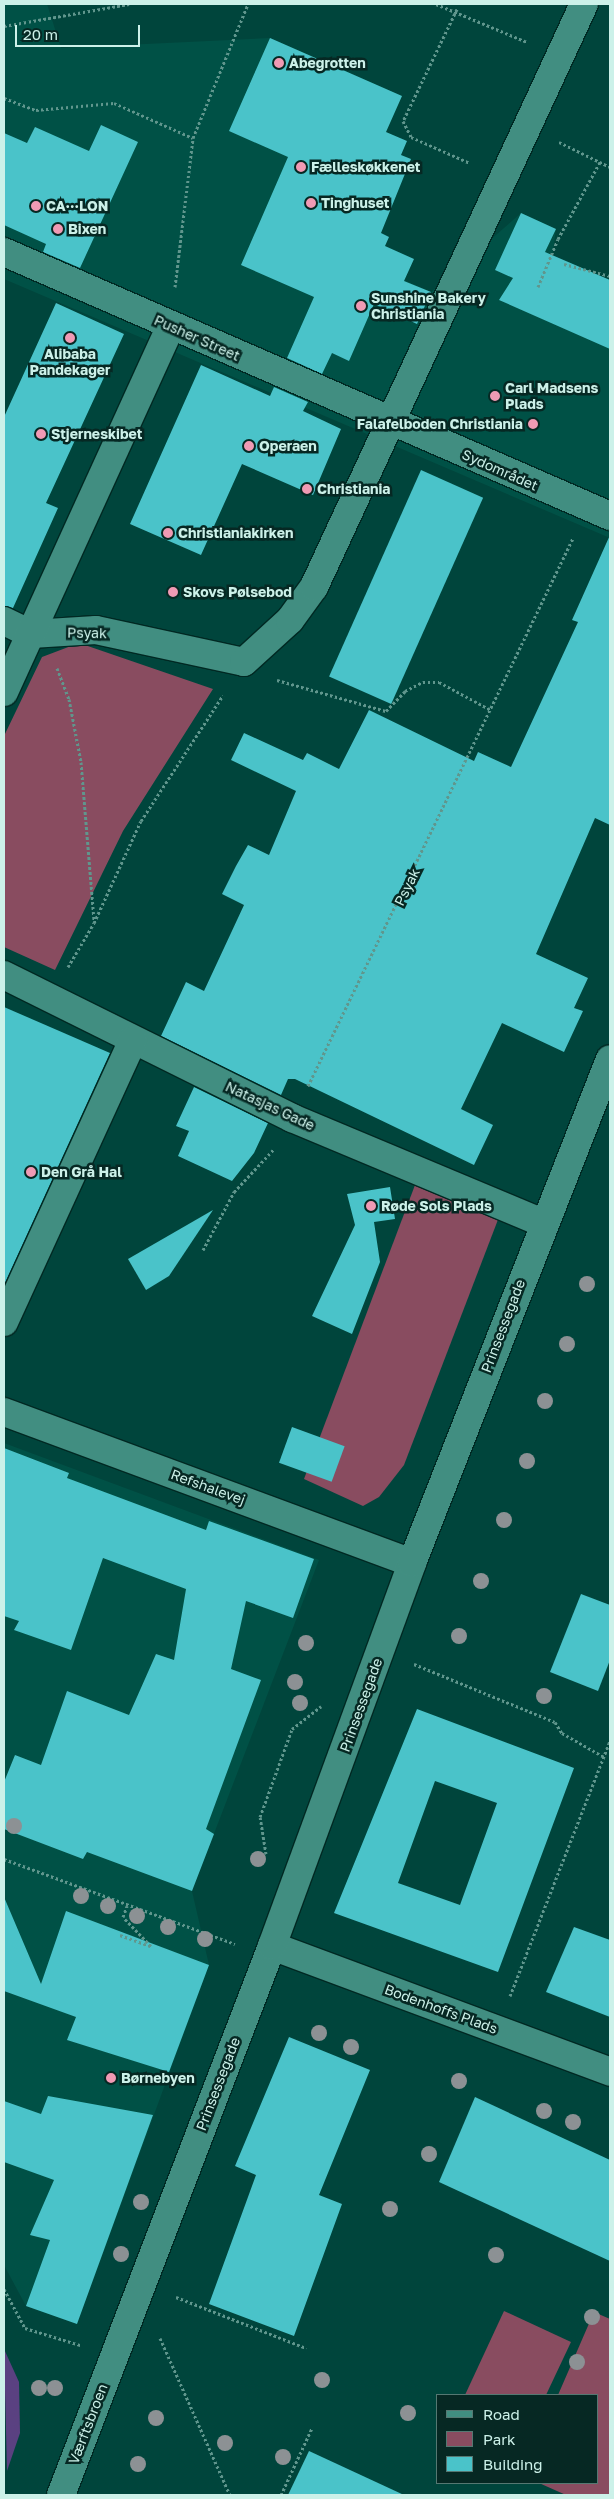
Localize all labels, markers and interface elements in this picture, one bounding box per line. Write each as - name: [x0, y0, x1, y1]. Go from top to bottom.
- scale bar: [18, 15, 142, 47]
- text: 20 m: [23, 25, 58, 43]
- place label: Abegrotten: [289, 55, 366, 71]
- marker: Abegrotten: [273, 57, 285, 69]
- place label: Fælleskøkkenet: [311, 159, 420, 175]
- marker: Fælleskøkkenet: [295, 161, 307, 173]
- place label: Tinghuset: [321, 195, 389, 211]
- marker: Tinghuset: [305, 197, 317, 209]
- place label: CA···LON: [46, 198, 108, 214]
- marker: CA···LON: [30, 200, 42, 212]
- place label: Bixen: [68, 221, 106, 237]
- marker: Bixen: [52, 223, 64, 235]
- place label: Sunshine Bakery Christiania: [371, 290, 486, 322]
- marker: Sunshine Bakery Christiania: [355, 300, 367, 312]
- street label: Pusher Street: [151, 312, 243, 364]
- marker: Alibaba Pandekager: [64, 332, 76, 344]
- place label: Alibaba Pandekager: [29, 346, 111, 378]
- place label: Carl Madsens Plads: [505, 380, 598, 412]
- marker: Carl Madsens Plads: [489, 390, 501, 402]
- place label: Falafelboden Christiania: [357, 416, 523, 432]
- marker: Falafelboden Christiania: [527, 418, 539, 430]
- place label: Stjerneskibet: [51, 426, 142, 442]
- marker: Stjerneskibet: [35, 428, 47, 440]
- place label: Operaen: [259, 438, 317, 454]
- marker: Operaen: [243, 440, 255, 452]
- street label: Sydområdet: [459, 446, 541, 494]
- place label: Christiania: [317, 481, 390, 497]
- marker: Christiania: [301, 483, 313, 495]
- place label: Christianiakirken: [178, 525, 293, 541]
- marker: Christianiakirken: [162, 527, 174, 539]
- place label: Skovs Pølsebod: [183, 584, 292, 600]
- marker: Skovs Pølsebod: [167, 586, 179, 598]
- street label: Psyak: [67, 624, 107, 642]
- street label: Psyak: [391, 865, 423, 909]
- street label: Natasjas Gade: [223, 1078, 317, 1134]
- place label: Den Grå Hal: [41, 1164, 122, 1180]
- marker: Den Grå Hal: [25, 1166, 37, 1178]
- place label: Røde Sols Plads: [381, 1198, 492, 1214]
- marker: Røde Sols Plads: [365, 1200, 377, 1212]
- street label: Prinsessegade: [477, 1277, 529, 1375]
- street label: Refshalevej: [168, 1466, 248, 1508]
- street label: Prinsessegade: [336, 1656, 386, 1754]
- street label: Bodenhoffs Plads: [382, 1981, 500, 2037]
- street label: Prinsessegade: [192, 2035, 244, 2133]
- place label: Børnebyen: [121, 2070, 195, 2086]
- marker: Børnebyen: [105, 2072, 117, 2084]
- street label: Værftsbroen: [65, 2381, 111, 2467]
- legend: [436, 2394, 599, 2484]
- text: Road: [483, 2405, 520, 2423]
- text: Park: [483, 2430, 515, 2448]
- text: Building: [483, 2455, 543, 2473]

